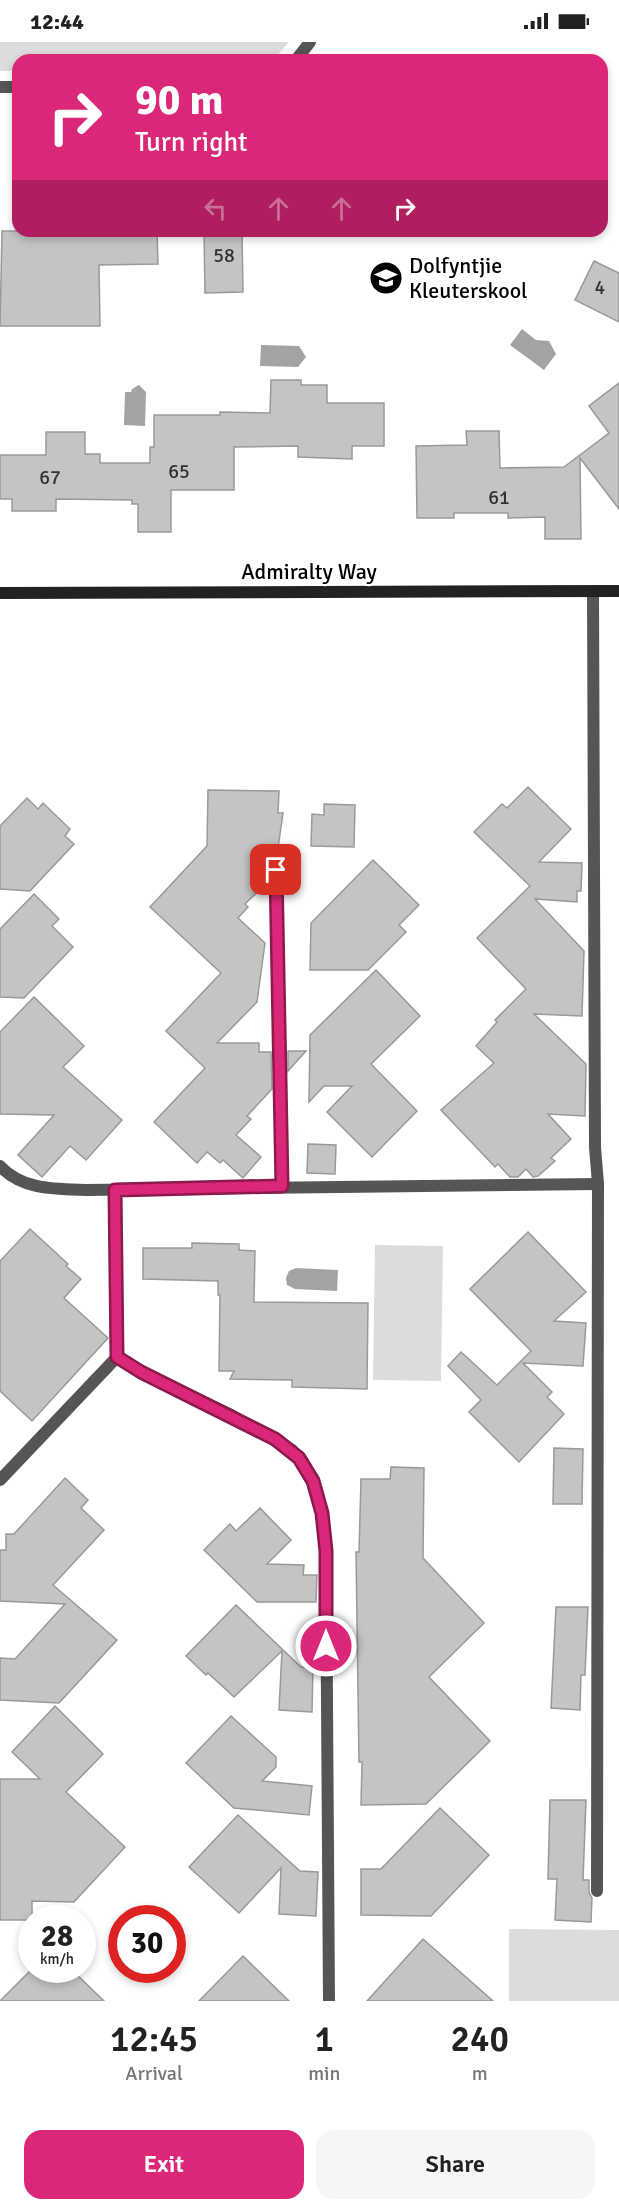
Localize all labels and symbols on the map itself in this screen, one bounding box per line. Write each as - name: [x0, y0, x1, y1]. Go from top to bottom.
- house number: 58: [213, 243, 235, 268]
- place label: Dolfyntjie Kleuterskool: [409, 252, 528, 304]
- school or university icon: Dolfyntjie Kleuterskool: [368, 260, 404, 296]
- house number: 4: [595, 275, 606, 300]
- house number: 65: [168, 459, 190, 484]
- house number: 67: [39, 465, 61, 490]
- house number: 61: [488, 485, 510, 510]
- street label: Admiralty Way: [241, 558, 378, 585]
- pin: [250, 844, 301, 895]
- position arrow: [294, 1614, 358, 1678]
- speed limit sign: 30: [108, 1905, 186, 1983]

